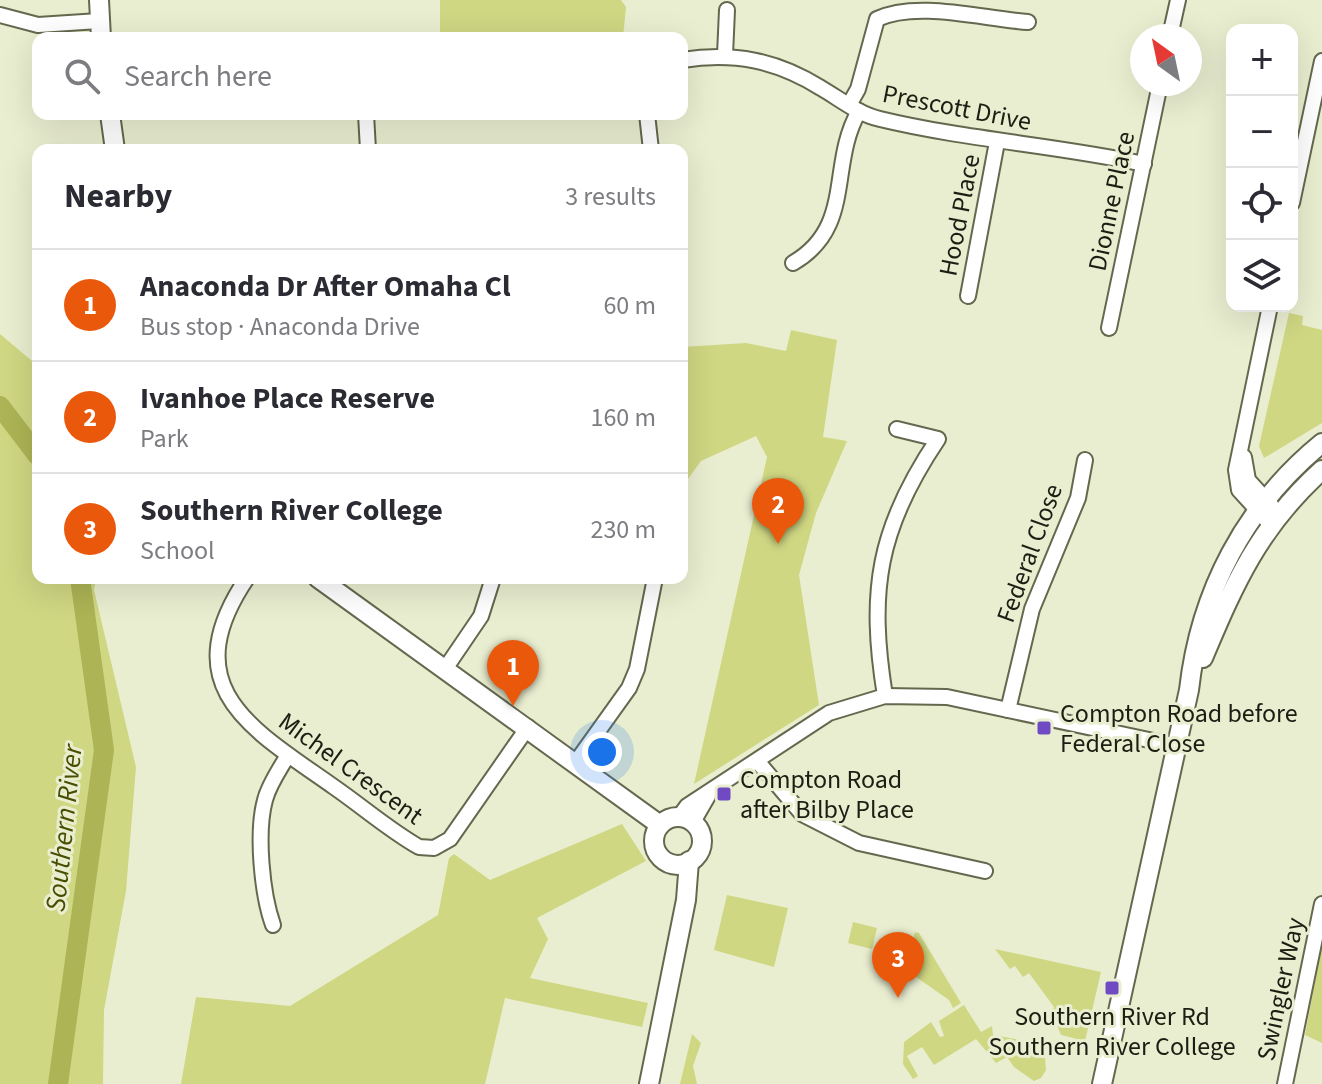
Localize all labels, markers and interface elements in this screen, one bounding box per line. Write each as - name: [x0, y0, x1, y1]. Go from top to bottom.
- north arrow: [1130, 24, 1202, 96]
- map controls: [1226, 24, 1298, 312]
- button: +: [1226, 24, 1298, 96]
- search box: [32, 32, 688, 120]
- icon: search: [60, 54, 104, 98]
- text: Search here: [124, 55, 272, 98]
- street label: Prescott Drive: [879, 75, 1034, 140]
- button: −: [1226, 96, 1298, 168]
- street label: Dionne Place: [1079, 128, 1144, 274]
- street label: Hood Place: [930, 151, 989, 279]
- button: locate: [1226, 168, 1298, 240]
- text: Nearby: [64, 172, 172, 221]
- text: 3 results: [565, 178, 656, 215]
- button: layers: [1226, 240, 1298, 312]
- text: Anaconda Dr After Omaha Cl: [140, 265, 511, 308]
- text: 1: [83, 287, 97, 324]
- text: 60 m: [603, 287, 656, 324]
- text: Bus stop · Anaconda Drive: [140, 308, 420, 345]
- text: Ivanhoe Place Reserve: [140, 377, 435, 420]
- text: 2: [83, 399, 97, 436]
- text: 160 m: [590, 399, 656, 436]
- text: Park: [140, 420, 189, 457]
- pin: 2: [752, 478, 804, 544]
- street label: Federal Close: [987, 479, 1072, 628]
- text: Southern River College: [140, 489, 443, 532]
- text: 3: [83, 511, 97, 548]
- text: 230 m: [590, 511, 656, 548]
- text: School: [140, 532, 215, 569]
- pin: 1: [487, 640, 539, 706]
- place label: Compton Road before Federal Close: [1060, 695, 1298, 762]
- street label: Michel Crescent: [271, 703, 431, 834]
- marker: Compton Road before Federal Close: [1035, 719, 1053, 737]
- your location: [582, 732, 622, 772]
- water label: Southern River: [35, 741, 93, 914]
- place label: Compton Road after Bilby Place: [740, 761, 914, 828]
- marker: Compton Road after Bilby Place: [715, 785, 733, 803]
- street label: Swingler Way: [1247, 914, 1314, 1064]
- pin: 3: [872, 932, 924, 998]
- marker: Southern River Rd Southern River College: [1103, 979, 1121, 997]
- place label: Southern River Rd Southern River College: [988, 998, 1236, 1065]

